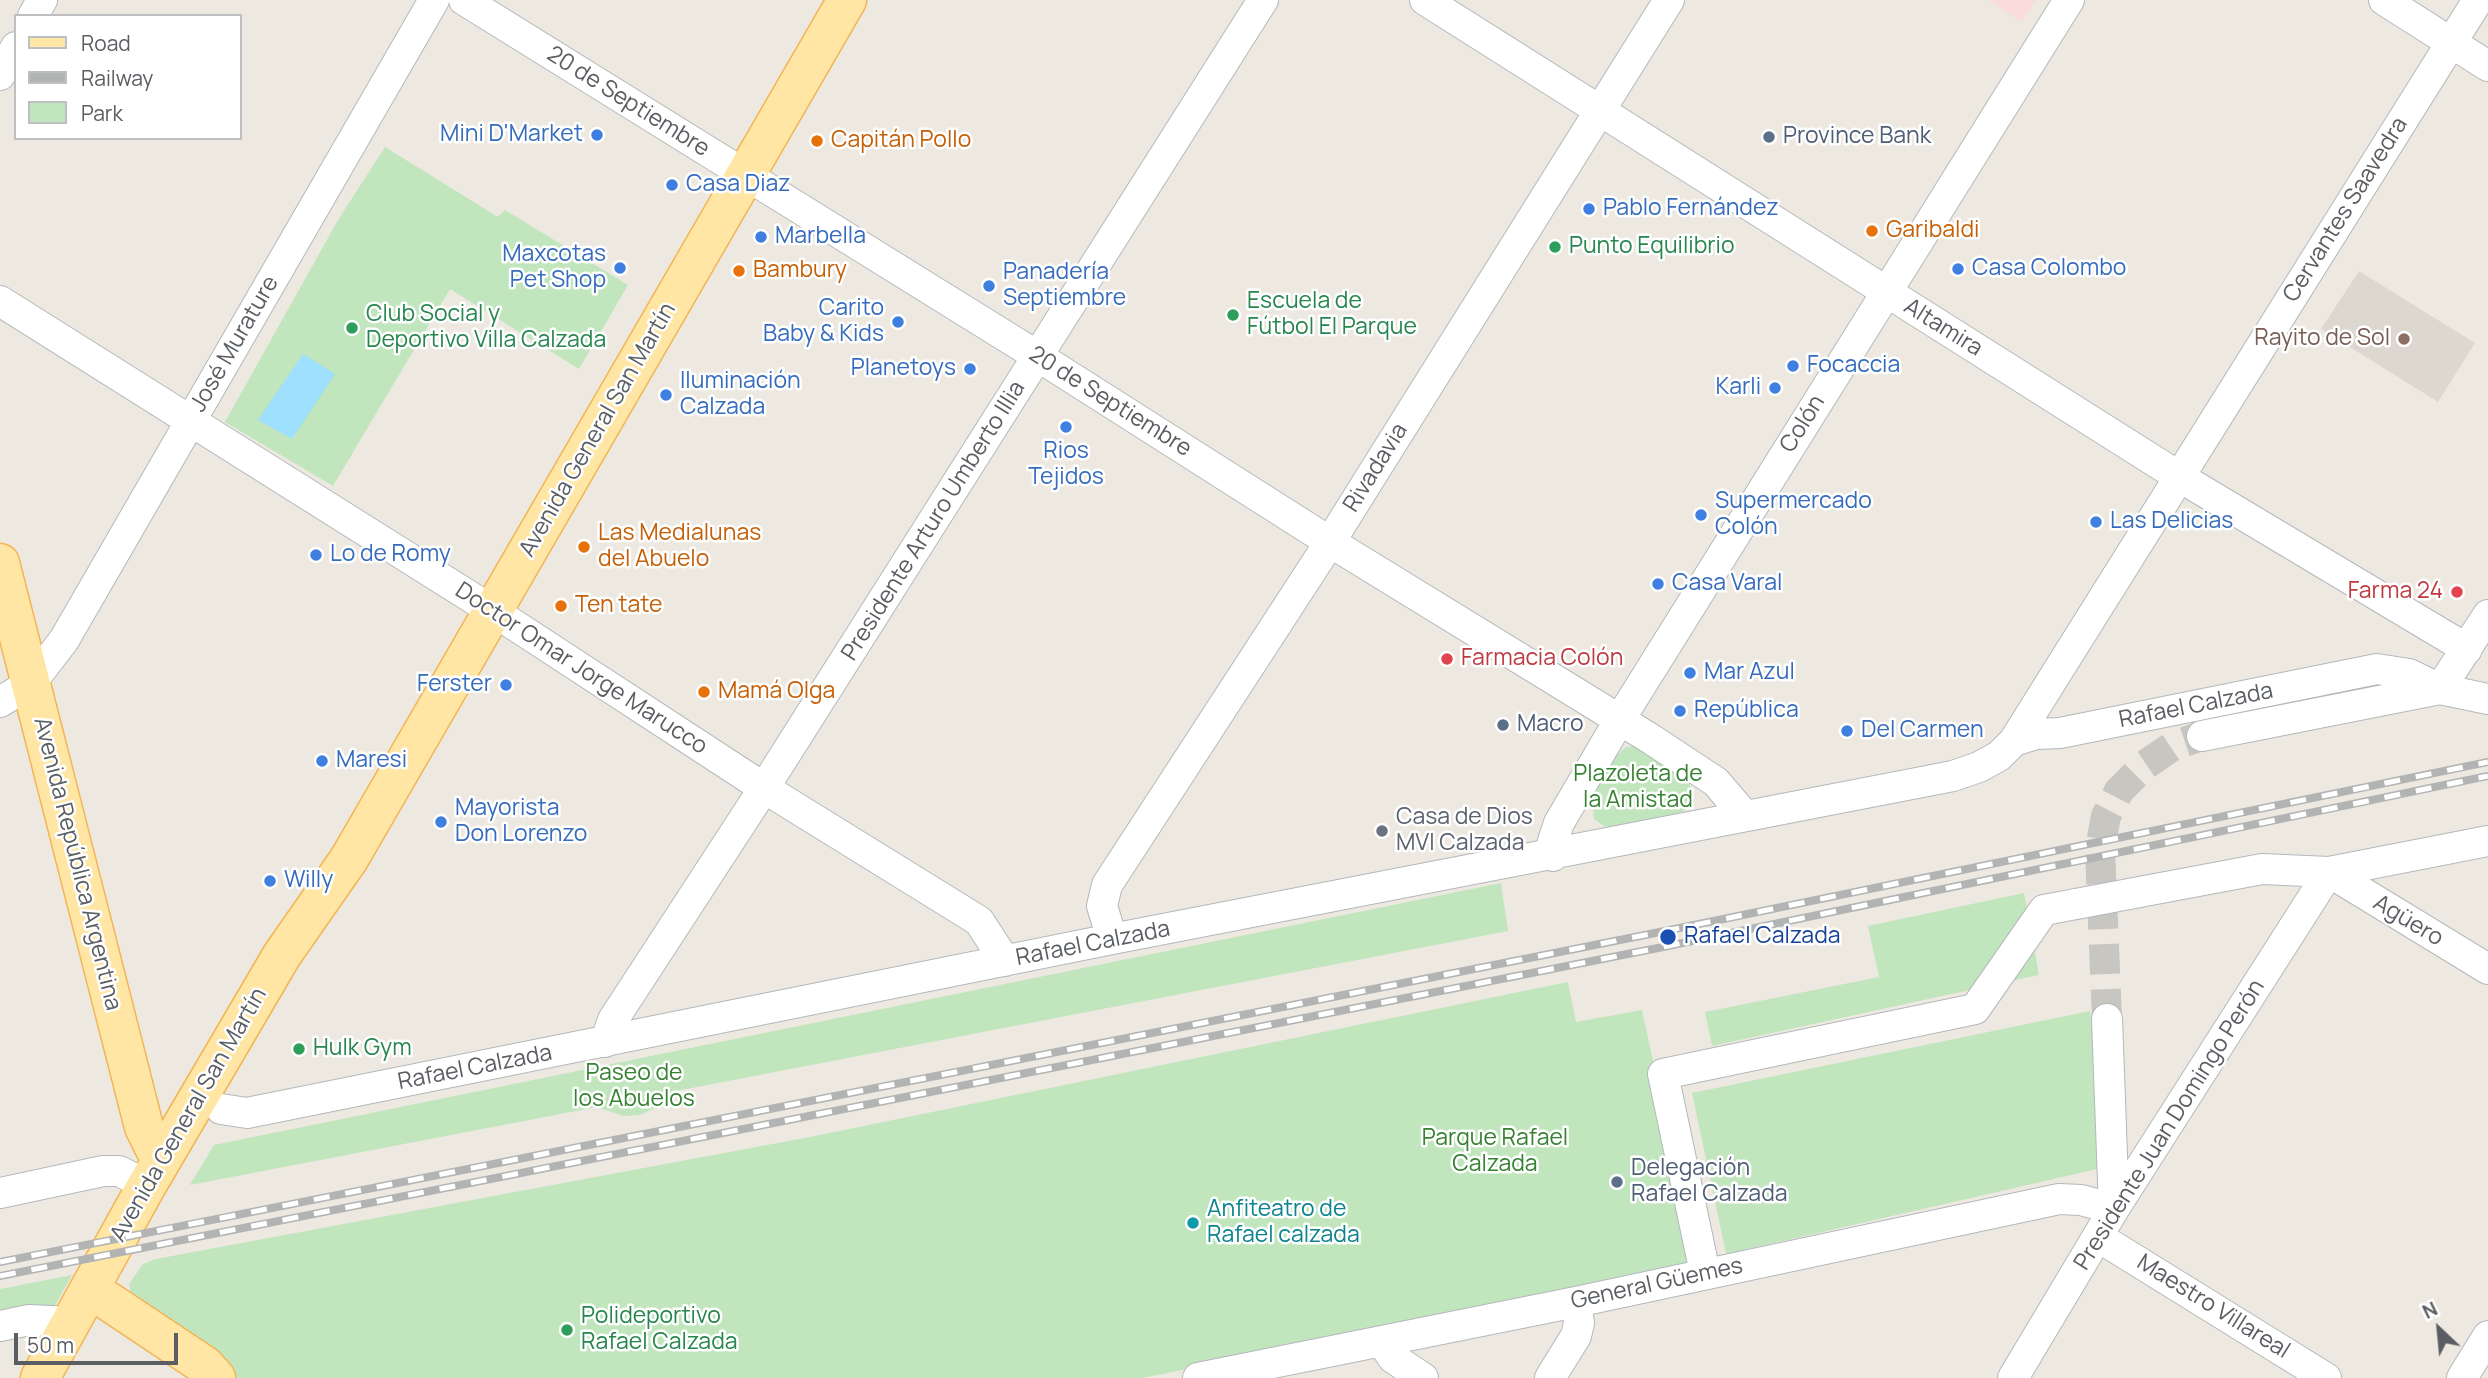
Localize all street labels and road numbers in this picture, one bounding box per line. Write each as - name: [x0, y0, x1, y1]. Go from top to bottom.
- street label: 20 de Septiembre: [542, 41, 714, 163]
- street label: Cervantes Saavedra: [2278, 113, 2414, 307]
- street label: José Murature: [185, 271, 285, 417]
- street label: Altamira: [1899, 293, 1987, 363]
- street label: Avenida General San Martín: [514, 298, 682, 562]
- street label: 20 de Septiembre: [1024, 341, 1196, 463]
- street label: Presidente Arturo Umberto Illia: [836, 376, 1032, 666]
- street label: Colón: [1775, 390, 1831, 458]
- street label: Rivadavia: [1338, 419, 1414, 517]
- street label: Doctor Omar Jorge Marucco: [450, 577, 712, 761]
- street label: Rafael Calzada: [2117, 678, 2275, 734]
- street label: Avenida República Argentina: [27, 715, 127, 1013]
- street label: Agüero: [2368, 889, 2448, 953]
- street label: Rafael Calzada: [1014, 916, 1172, 972]
- street label: Presidente Juan Domingo Perón: [2069, 975, 2271, 1275]
- street label: Avenida General San Martín: [105, 983, 273, 1247]
- street label: Rafael Calzada: [396, 1040, 554, 1096]
- street label: Maestro Villareal: [2132, 1249, 2294, 1365]
- street label: General Güemes: [1569, 1252, 1745, 1316]

